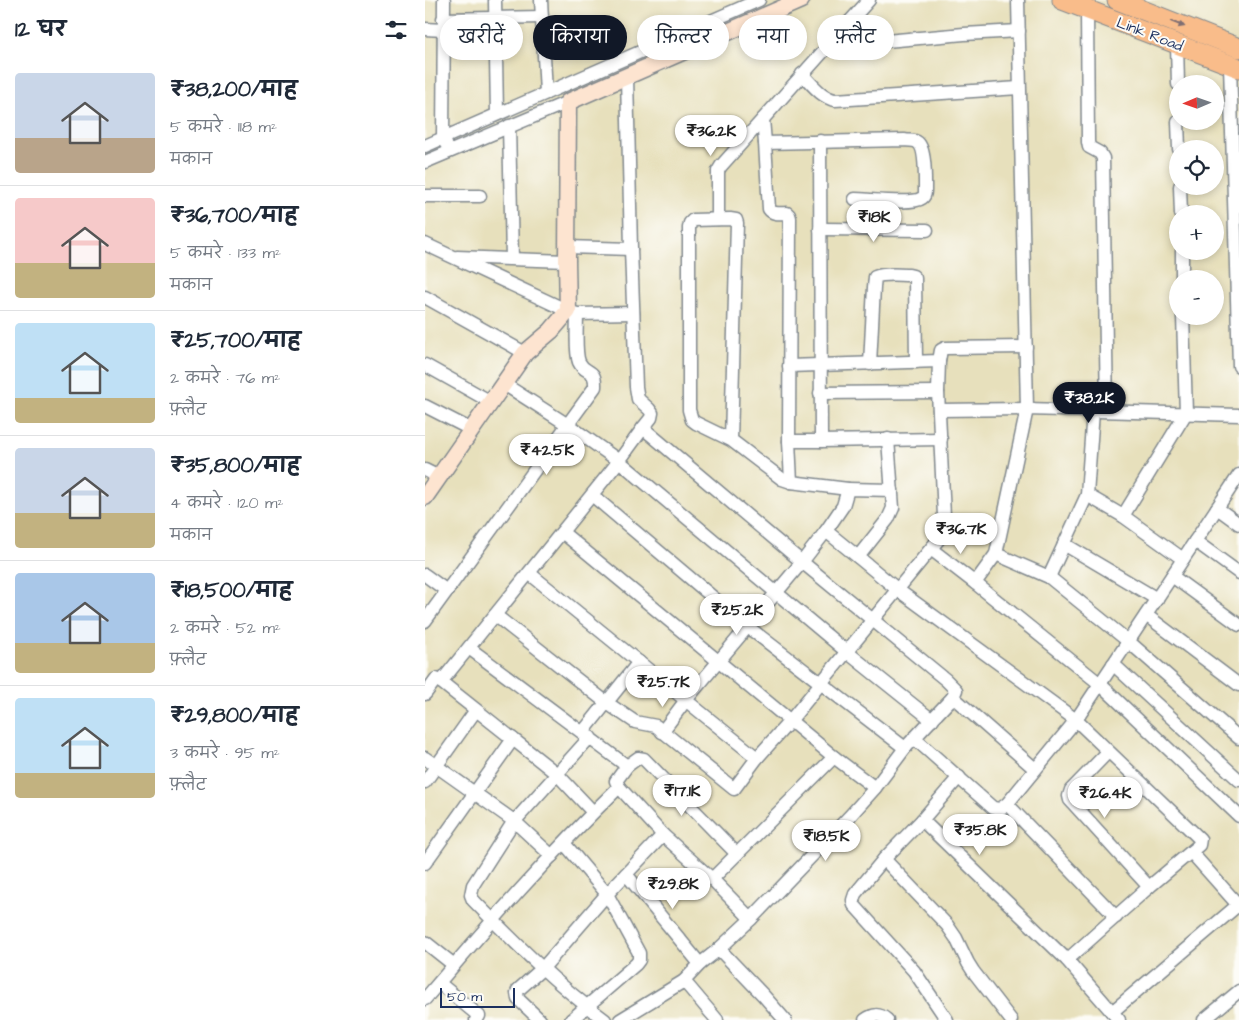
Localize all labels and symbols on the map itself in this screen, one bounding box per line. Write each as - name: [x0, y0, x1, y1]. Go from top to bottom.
- street label: Link Road: [1113, 12, 1186, 57]
- one-way arrow: [1171, 20, 1186, 28]
- north arrow: [1169, 75, 1224, 130]
- pin: ₹36.2K: [670, 114, 752, 157]
- pin: ₹18K: [844, 200, 904, 243]
- pin: ₹38.2K: [1048, 382, 1130, 424]
- pin: ₹42.5K: [506, 434, 588, 476]
- pin: ₹36.7K: [920, 512, 1002, 555]
- pin: ₹25.2K: [696, 594, 778, 636]
- pin: ₹25.7K: [622, 666, 704, 708]
- pin: ₹17.1K: [641, 774, 723, 817]
- pin: ₹26.4K: [1064, 776, 1146, 819]
- pin: ₹35.8K: [939, 814, 1021, 856]
- pin: ₹18.5K: [785, 820, 867, 862]
- pin: ₹29.8K: [632, 868, 714, 910]
- scale bar: [440, 985, 515, 1008]

